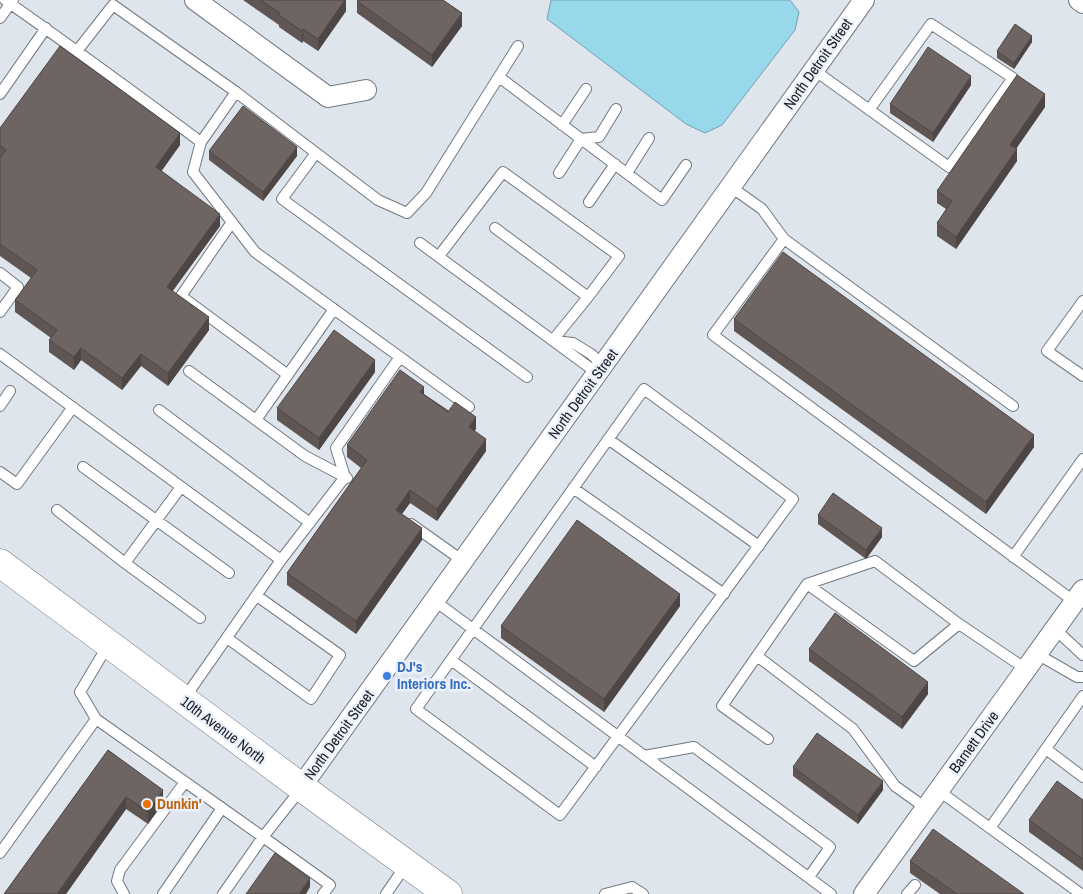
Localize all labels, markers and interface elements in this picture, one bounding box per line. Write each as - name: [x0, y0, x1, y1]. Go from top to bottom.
- street label: North Detroit Street: [778, 14, 857, 113]
- street label: North Detroit Street: [543, 344, 623, 443]
- place label: DJ's Interiors Inc.: [397, 656, 471, 694]
- marker: DJ's Interiors Inc.: [381, 670, 393, 682]
- street label: North Detroit Street: [299, 685, 379, 784]
- street label: 10th Avenue North: [176, 691, 270, 769]
- street label: Barnett Drive: [944, 706, 1003, 777]
- place label: Dunkin': [157, 793, 202, 814]
- marker: Dunkin': [141, 798, 153, 810]

